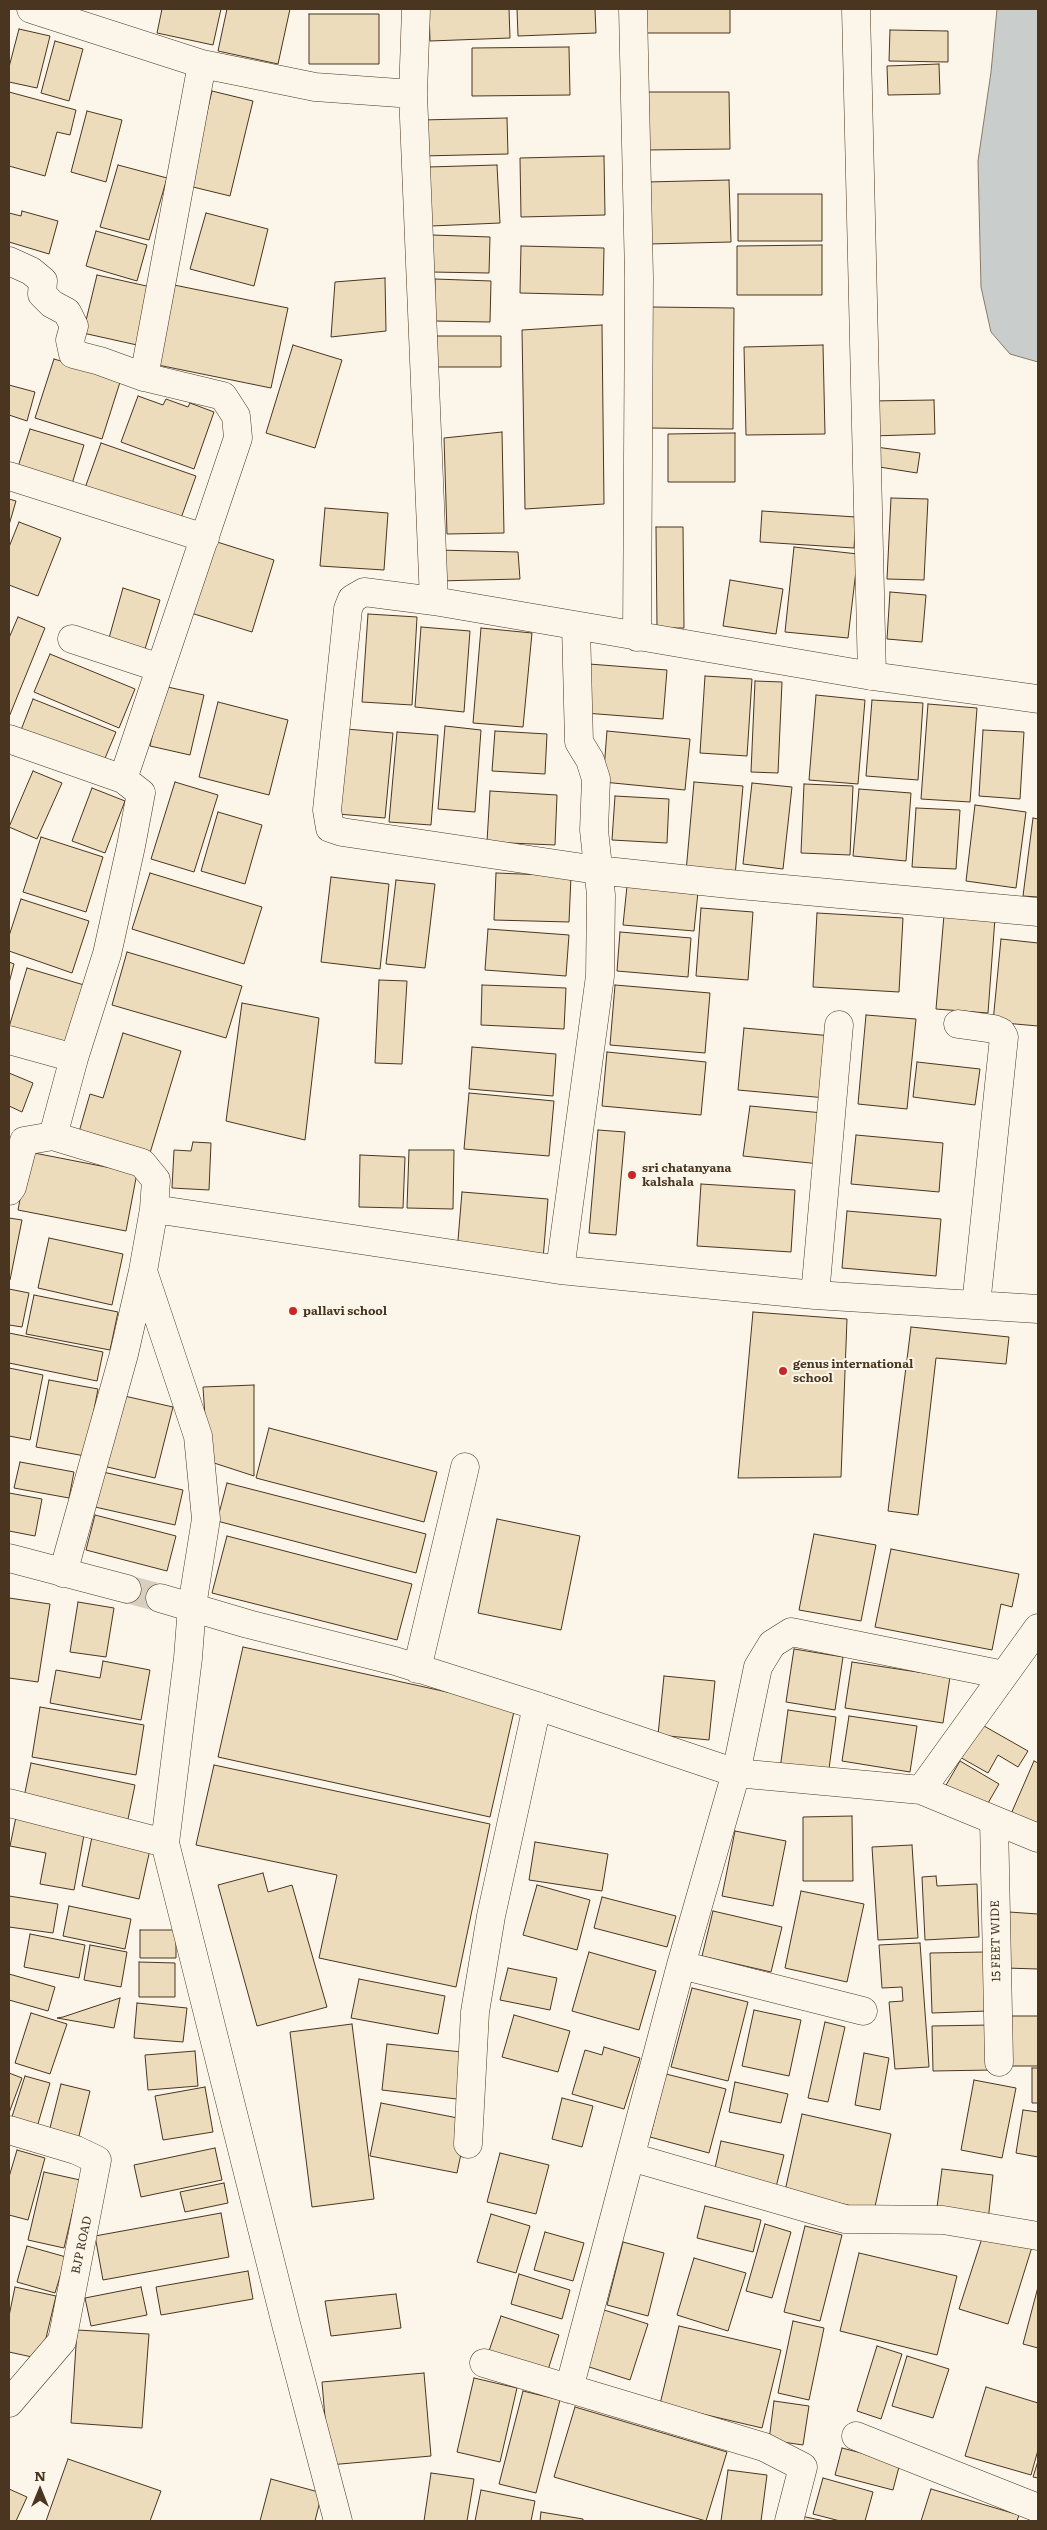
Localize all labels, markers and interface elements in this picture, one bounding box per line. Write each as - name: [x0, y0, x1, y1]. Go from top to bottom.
- place label: sri chatanyana kalshala: [642, 1161, 732, 1189]
- marker: sri chatanyana kalshala: [626, 1169, 638, 1181]
- place label: pallavi school: [303, 1304, 387, 1318]
- marker: pallavi school: [287, 1305, 299, 1317]
- place label: genus international school: [793, 1357, 913, 1385]
- marker: genus international school: [777, 1365, 789, 1377]
- street label: 15 FEET WIDE: [988, 1900, 1004, 1982]
- street label: BJP ROAD: [69, 2215, 95, 2275]
- north arrow: [15, 2465, 65, 2515]
- text: N: [34, 2465, 46, 2485]

